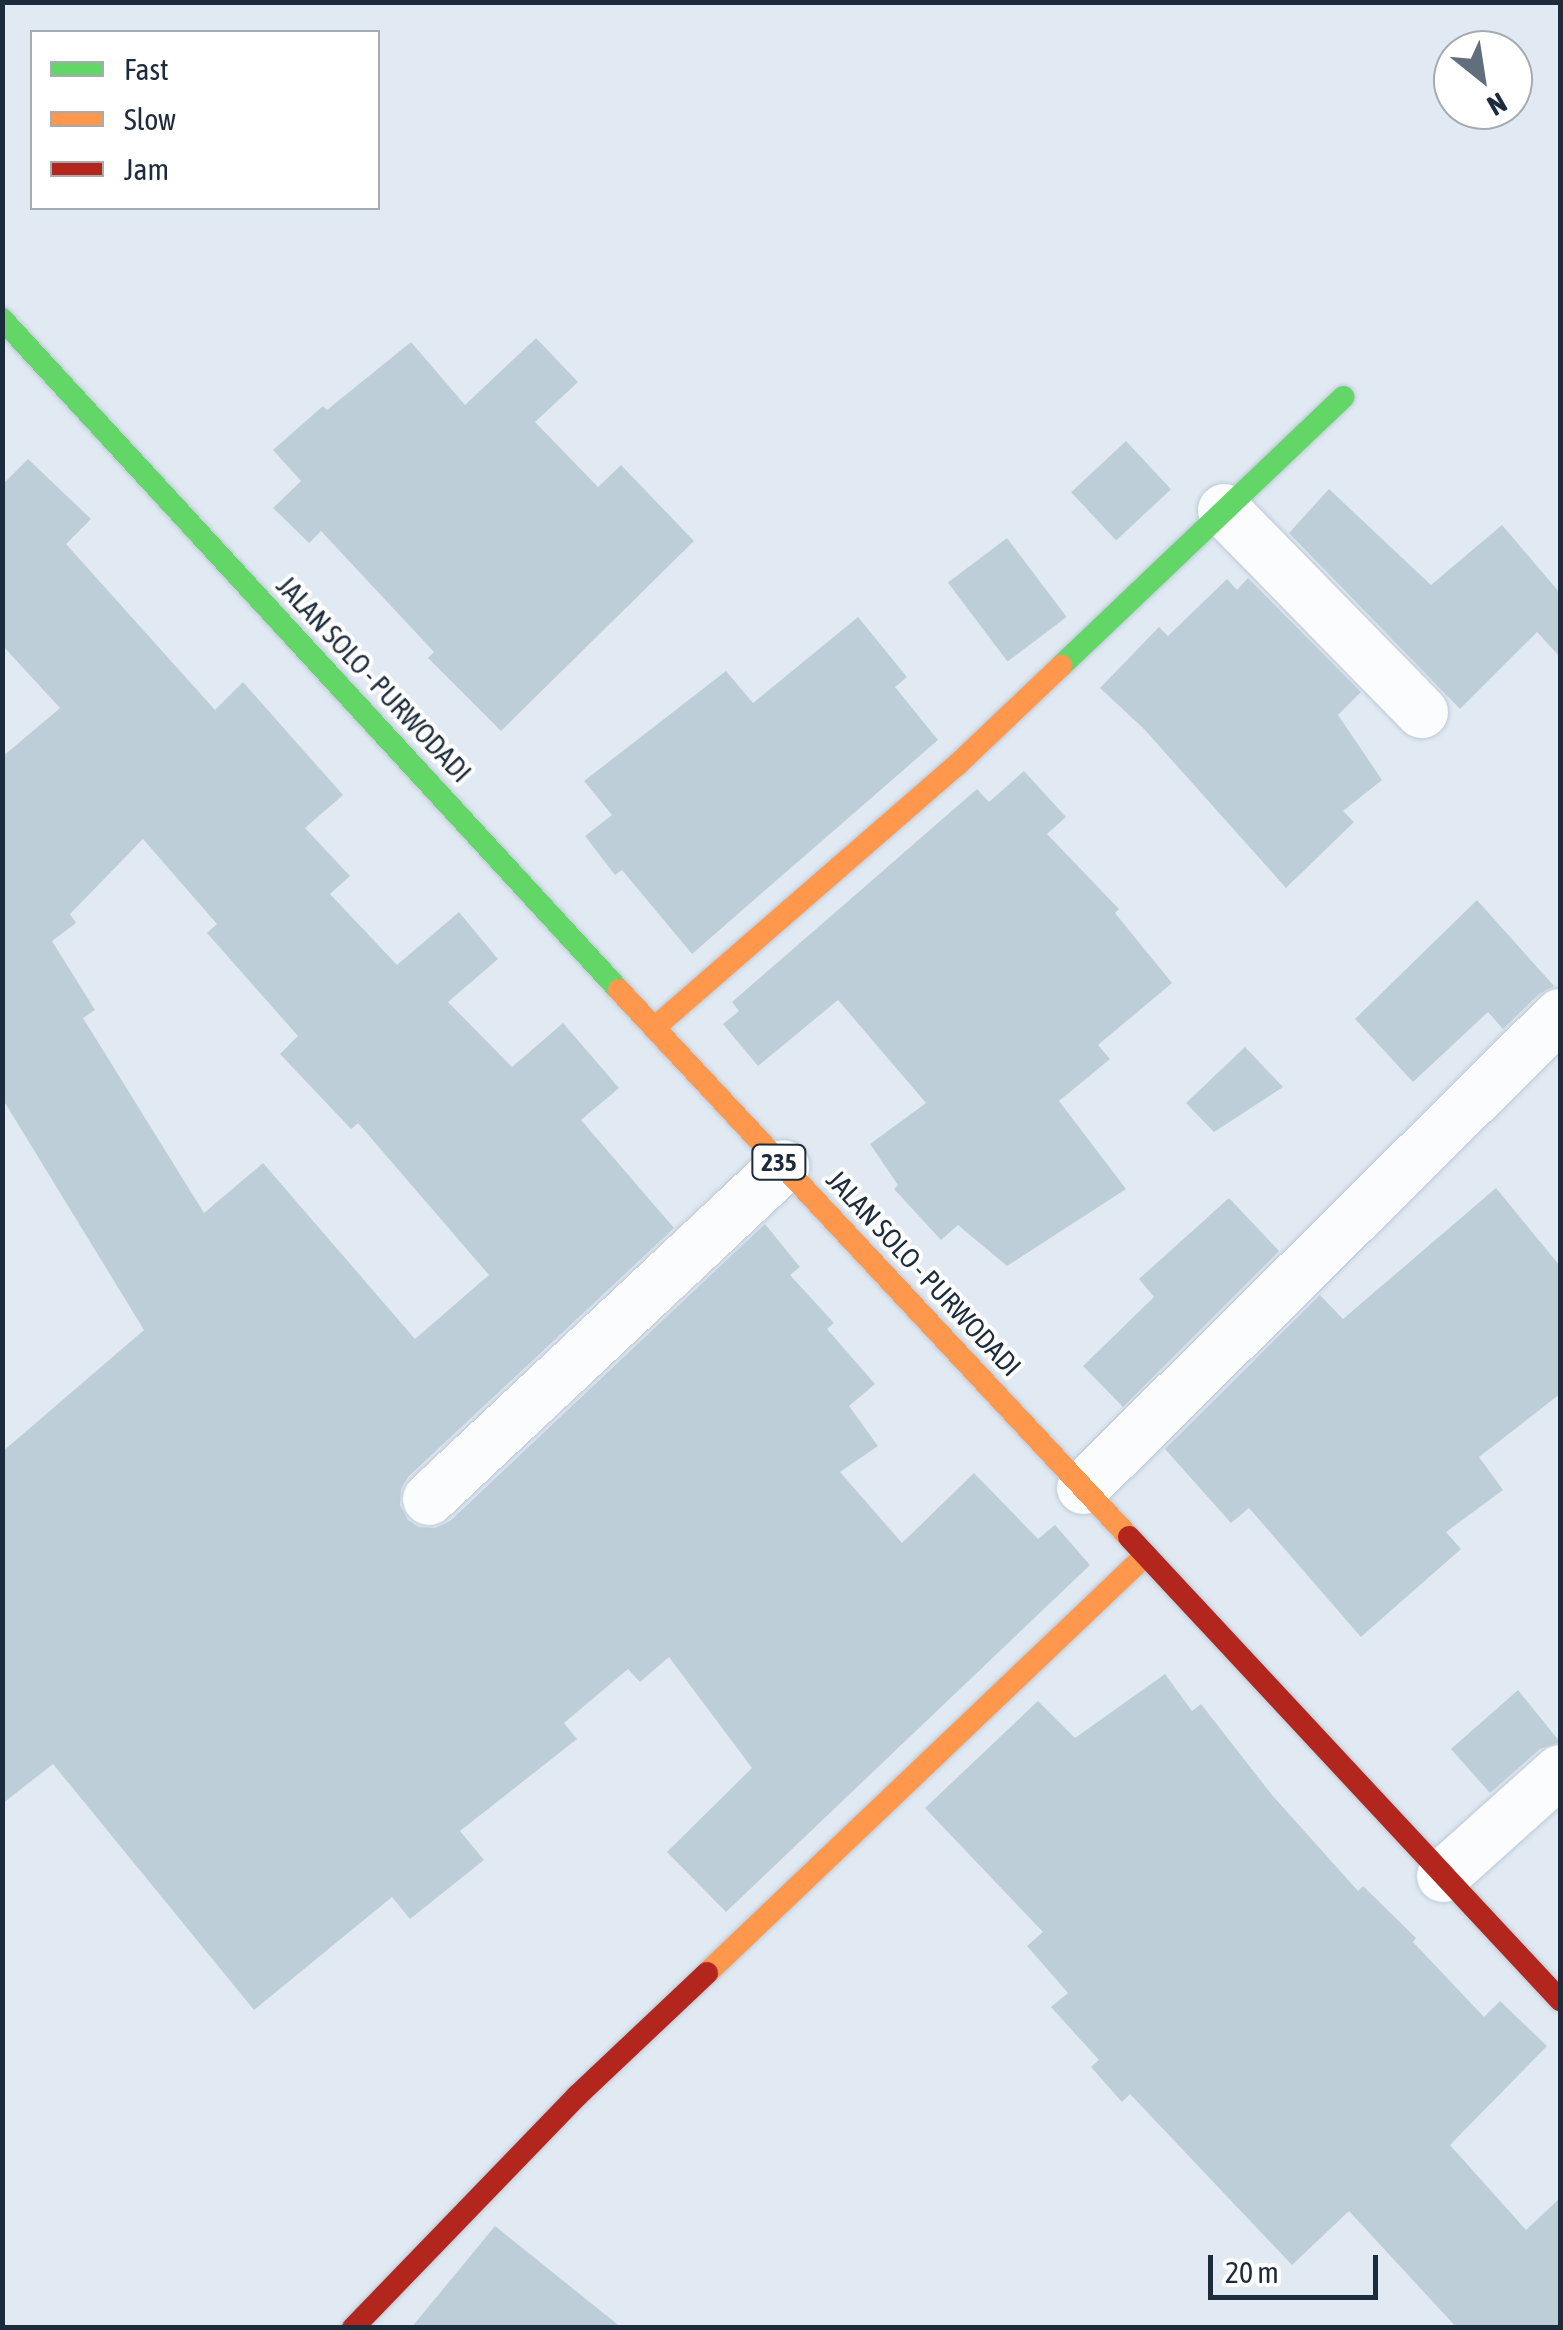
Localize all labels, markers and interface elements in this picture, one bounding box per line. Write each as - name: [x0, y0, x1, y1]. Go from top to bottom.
- legend: [30, 30, 380, 210]
- north arrow: [1433, 30, 1533, 130]
- text: Fast: [124, 52, 169, 86]
- text: N: [1482, 86, 1512, 122]
- text: Slow: [124, 102, 176, 136]
- text: Jam: [124, 152, 169, 186]
- street label: JALAN SOLO - PURWODADI: [270, 569, 478, 789]
- road number: 235: [749, 1142, 809, 1182]
- street label: JALAN SOLO - PURWODADI: [820, 1163, 1028, 1383]
- scale bar: [1213, 2235, 1383, 2297]
- text: 20 m: [1225, 2255, 1279, 2289]

